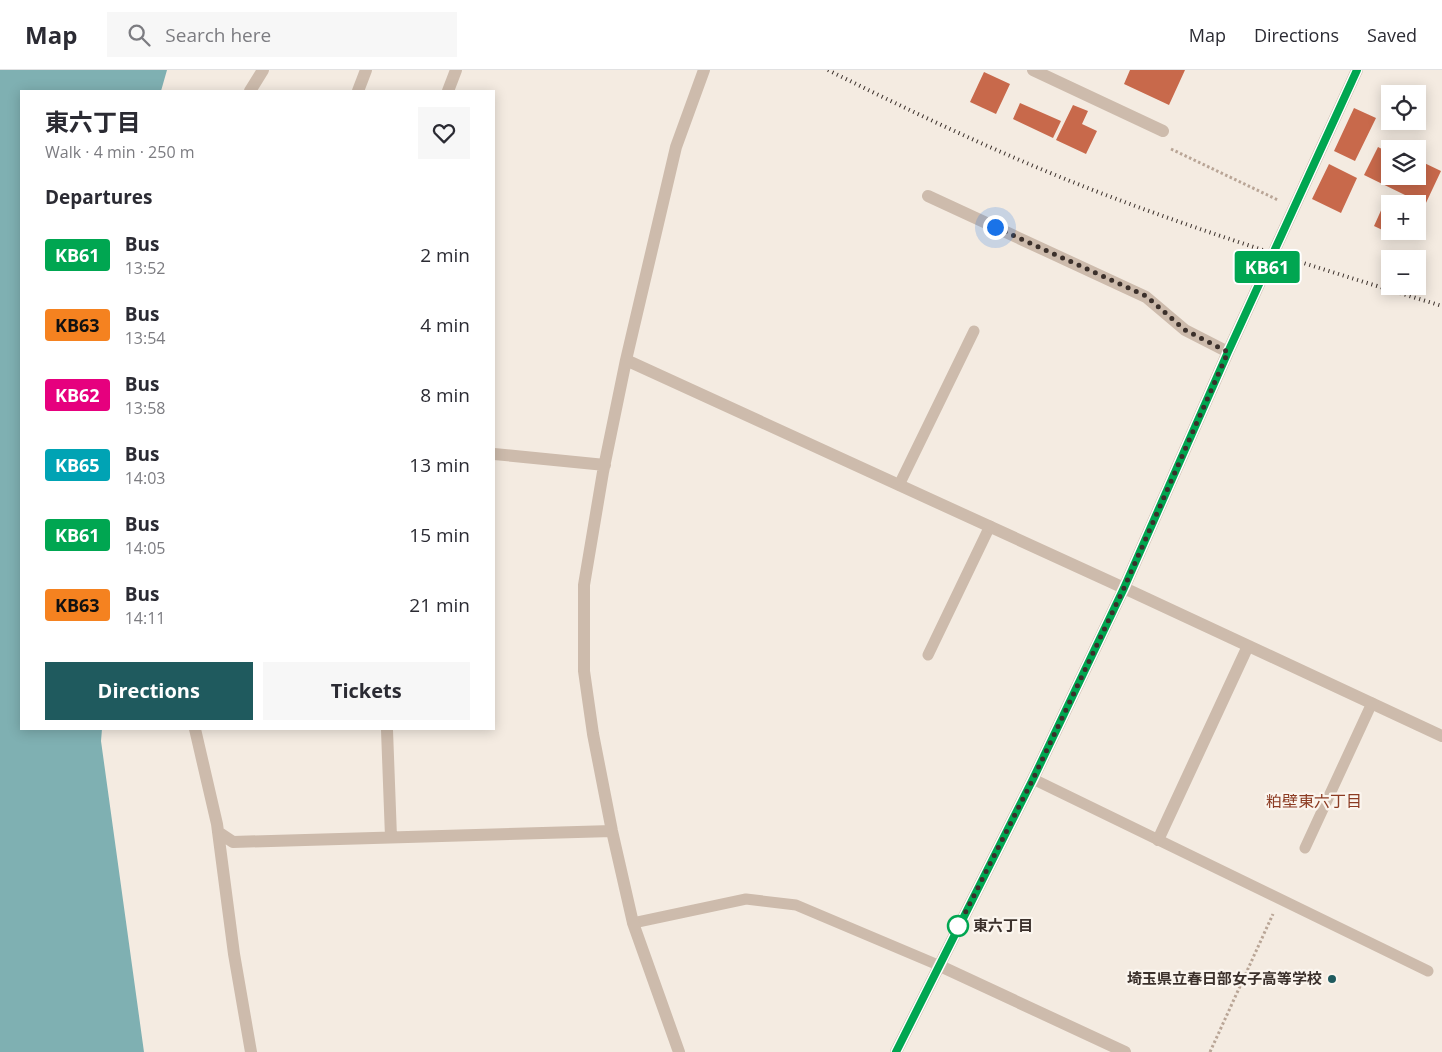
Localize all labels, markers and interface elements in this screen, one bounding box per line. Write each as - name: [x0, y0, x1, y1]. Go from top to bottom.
- search box: [107, 12, 457, 57]
- text: Map: [25, 18, 77, 51]
- icon: search: [125, 21, 153, 49]
- text: Search here: [165, 22, 271, 48]
- text: Map: [1189, 23, 1226, 47]
- text: Directions: [1254, 23, 1339, 47]
- text: Saved: [1367, 23, 1417, 47]
- map controls: [1381, 85, 1426, 295]
- button: locate: [1381, 85, 1426, 130]
- text: 東六丁目: [45, 105, 141, 138]
- button: heart: [418, 107, 470, 159]
- button: layers: [1381, 140, 1426, 185]
- text: Walk · 4 min · 250 m: [45, 141, 195, 163]
- text: Departures: [45, 184, 152, 210]
- button: +: [1381, 195, 1426, 240]
- your location: [983, 215, 1008, 240]
- text: Bus: [125, 231, 159, 257]
- text: 2 min: [420, 242, 470, 268]
- text: KB61: [55, 243, 100, 267]
- button: −: [1381, 250, 1426, 295]
- line badge: KB61: [1232, 251, 1302, 283]
- text: KB61: [1245, 255, 1289, 279]
- text: 13:52: [125, 257, 165, 279]
- text: Bus: [125, 301, 159, 327]
- text: 4 min: [420, 312, 470, 338]
- text: KB63: [55, 313, 100, 337]
- text: 13:54: [125, 327, 165, 349]
- text: Bus: [125, 371, 159, 397]
- text: 8 min: [420, 382, 470, 408]
- text: KB62: [55, 383, 100, 407]
- text: 13:58: [125, 397, 165, 419]
- text: Bus: [125, 441, 159, 467]
- text: 13 min: [409, 452, 470, 478]
- text: KB65: [55, 453, 100, 477]
- text: 14:03: [125, 467, 165, 489]
- text: Bus: [125, 511, 159, 537]
- text: 15 min: [409, 522, 470, 548]
- text: KB61: [55, 523, 100, 547]
- text: 14:05: [125, 537, 165, 559]
- text: Bus: [125, 581, 159, 607]
- text: 21 min: [409, 592, 470, 618]
- text: KB63: [55, 593, 100, 617]
- text: 14:11: [125, 607, 165, 629]
- button: Directions: [45, 662, 253, 720]
- button: Tickets: [263, 662, 470, 720]
- district label: 粕壁東六丁目: [1266, 790, 1362, 812]
- marker: 東六丁目: [947, 915, 969, 937]
- place label: 東六丁目: [973, 915, 1033, 935]
- place label: 埼玉県立春日部女子高等学校: [1127, 968, 1322, 988]
- marker: 埼玉県立春日部女子高等学校: [1326, 973, 1338, 985]

